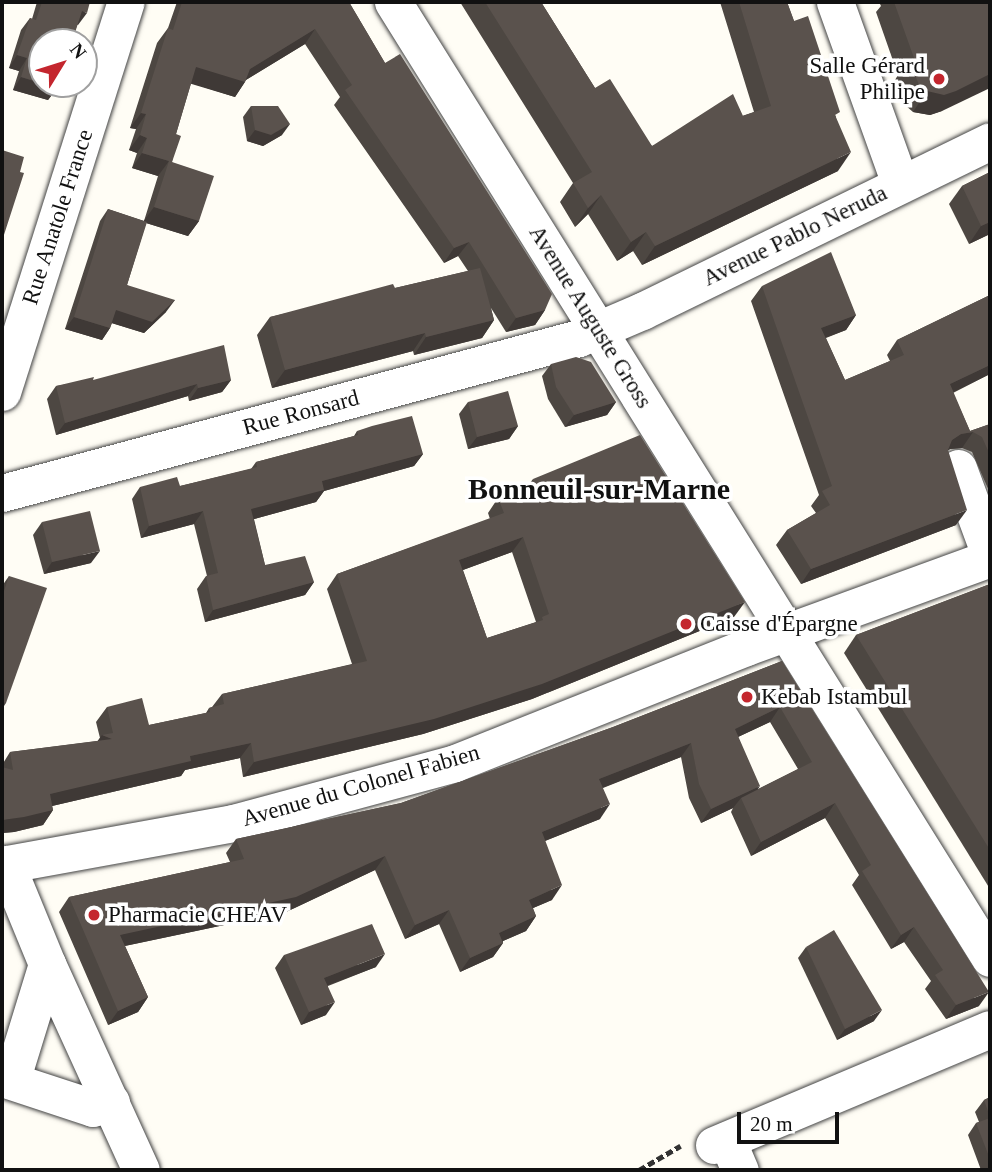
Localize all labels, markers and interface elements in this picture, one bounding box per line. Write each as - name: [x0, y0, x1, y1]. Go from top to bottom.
- north arrow: [28, 28, 98, 98]
- text: N: [66, 39, 91, 63]
- place label: Salle Gérard Philipe: [809, 52, 925, 106]
- marker: Salle Gérard Philipe: [931, 71, 947, 87]
- street label: Rue Anatole France: [16, 125, 100, 309]
- street label: Avenue Pablo Neruda: [698, 179, 892, 293]
- street label: Avenue Auguste Gross: [522, 220, 658, 414]
- street label: Rue Ronsard: [240, 384, 362, 442]
- district label: Bonneuil-sur-Marne: [468, 471, 730, 507]
- place label: Caisse d'Épargne: [700, 610, 858, 638]
- marker: Caisse d'Épargne: [678, 616, 694, 632]
- place label: Kebab Istambul: [761, 683, 907, 711]
- marker: Kebab Istambul: [739, 689, 755, 705]
- street label: Avenue du Colonel Fabien: [239, 739, 483, 833]
- place label: Pharmacie CHEAV: [108, 901, 287, 929]
- marker: Pharmacie CHEAV: [86, 907, 102, 923]
- scale bar: [740, 1098, 842, 1142]
- text: 20 m: [750, 1112, 793, 1136]

